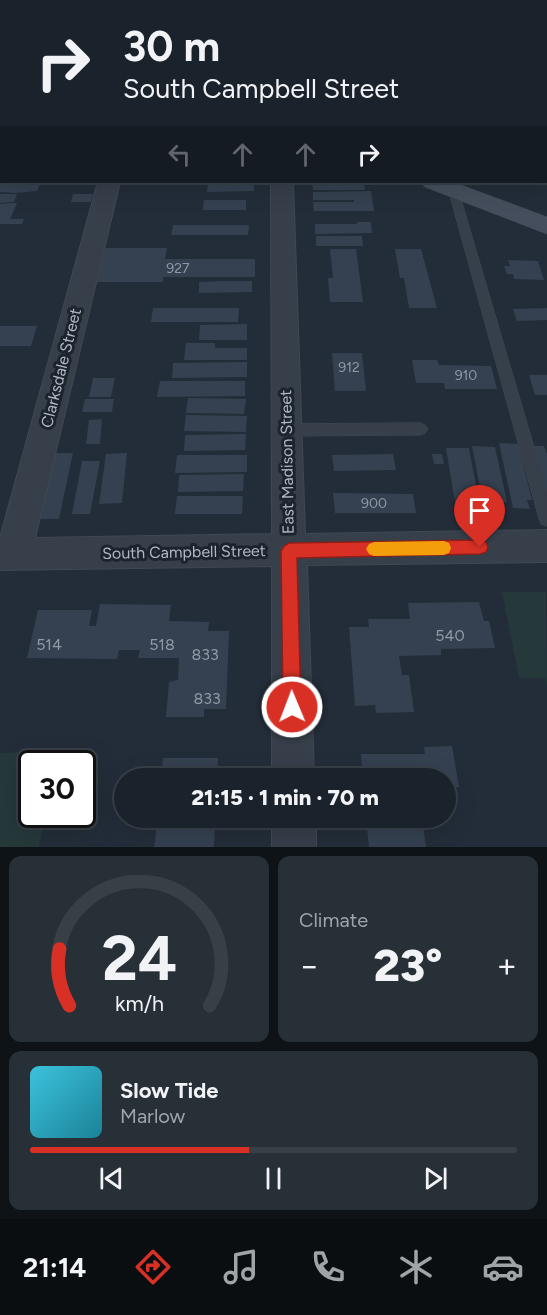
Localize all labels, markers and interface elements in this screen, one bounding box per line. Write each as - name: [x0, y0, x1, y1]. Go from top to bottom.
- text: 30 m: [123, 21, 220, 72]
- icon: right: [24, 24, 102, 102]
- text: South Campbell Street: [123, 72, 399, 105]
- icon: left: [163, 138, 196, 171]
- icon: ahead: [226, 138, 259, 171]
- icon: ahead: [289, 138, 322, 171]
- icon: right: [352, 138, 385, 171]
- house number: 927: [166, 260, 190, 277]
- street label: Clarksdale Street: [37, 306, 85, 430]
- house number: 912: [338, 359, 360, 376]
- house number: 910: [455, 367, 477, 384]
- street label: East Madison Street: [276, 390, 298, 534]
- pin: [454, 485, 505, 547]
- icon: arrive: [463, 494, 496, 527]
- house number: 900: [361, 495, 387, 512]
- street label: South Campbell Street: [102, 541, 266, 563]
- house number: 540: [435, 626, 465, 645]
- house number: 514: [36, 635, 62, 654]
- house number: 518: [149, 635, 175, 654]
- house number: 833: [191, 645, 219, 664]
- position arrow: [260, 675, 324, 739]
- house number: 833: [193, 689, 221, 708]
- speed limit sign: 30: [18, 750, 96, 828]
- text: 21:15 · 1 min · 70 m: [191, 784, 379, 811]
- text: Climate: [299, 908, 368, 932]
- text: 24: [101, 921, 177, 996]
- text: 23°: [374, 938, 442, 992]
- text: −: [299, 946, 320, 985]
- text: +: [496, 946, 517, 985]
- text: km/h: [115, 991, 163, 1016]
- text: Slow Tide: [120, 1077, 219, 1104]
- text: Marlow: [120, 1104, 185, 1128]
- icon: previous: [95, 1162, 128, 1195]
- icon: pause: [257, 1162, 290, 1195]
- icon: next: [419, 1162, 452, 1195]
- icon: directions: [132, 1246, 174, 1288]
- icon: music: [220, 1246, 262, 1288]
- icon: phone: [307, 1246, 349, 1288]
- icon: climate: [395, 1246, 437, 1288]
- icon: car: [482, 1246, 524, 1288]
- text: 21:14: [23, 1251, 86, 1284]

